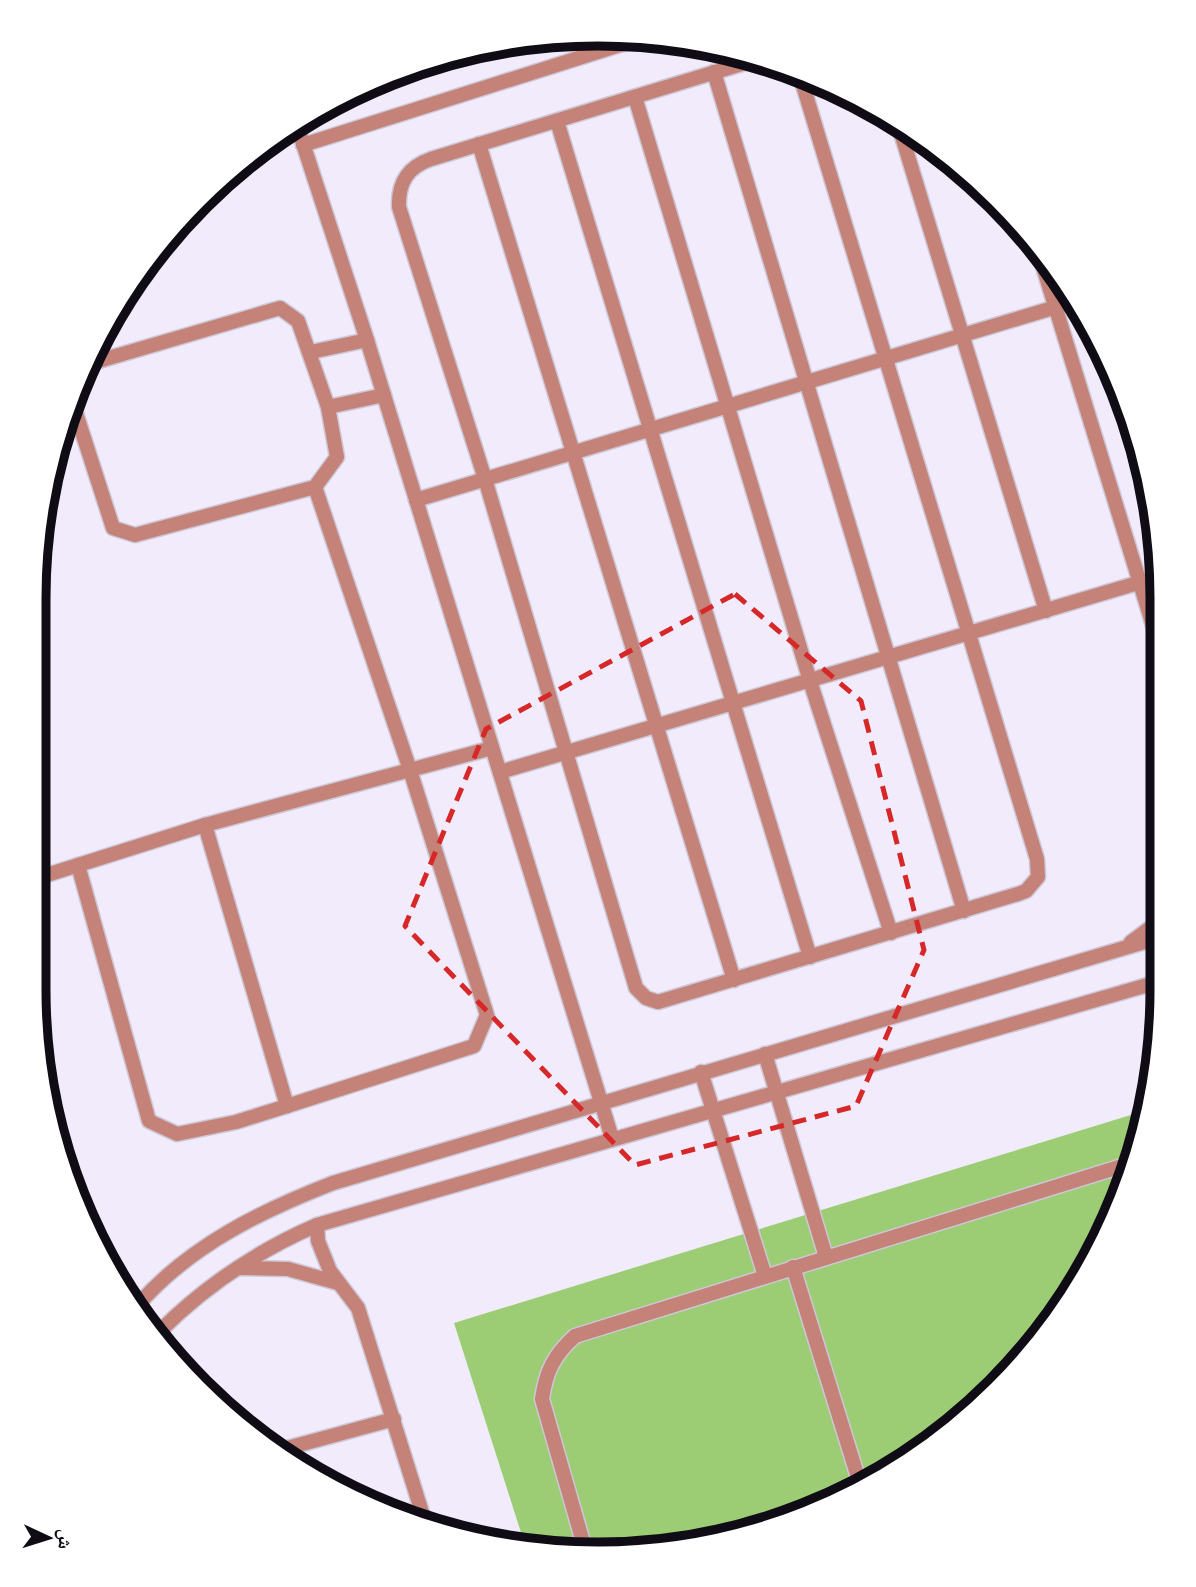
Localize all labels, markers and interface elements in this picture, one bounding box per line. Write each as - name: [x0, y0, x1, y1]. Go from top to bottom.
- north arrow: [14, 1503, 84, 1573]
- text: ش: [53, 1528, 78, 1550]

